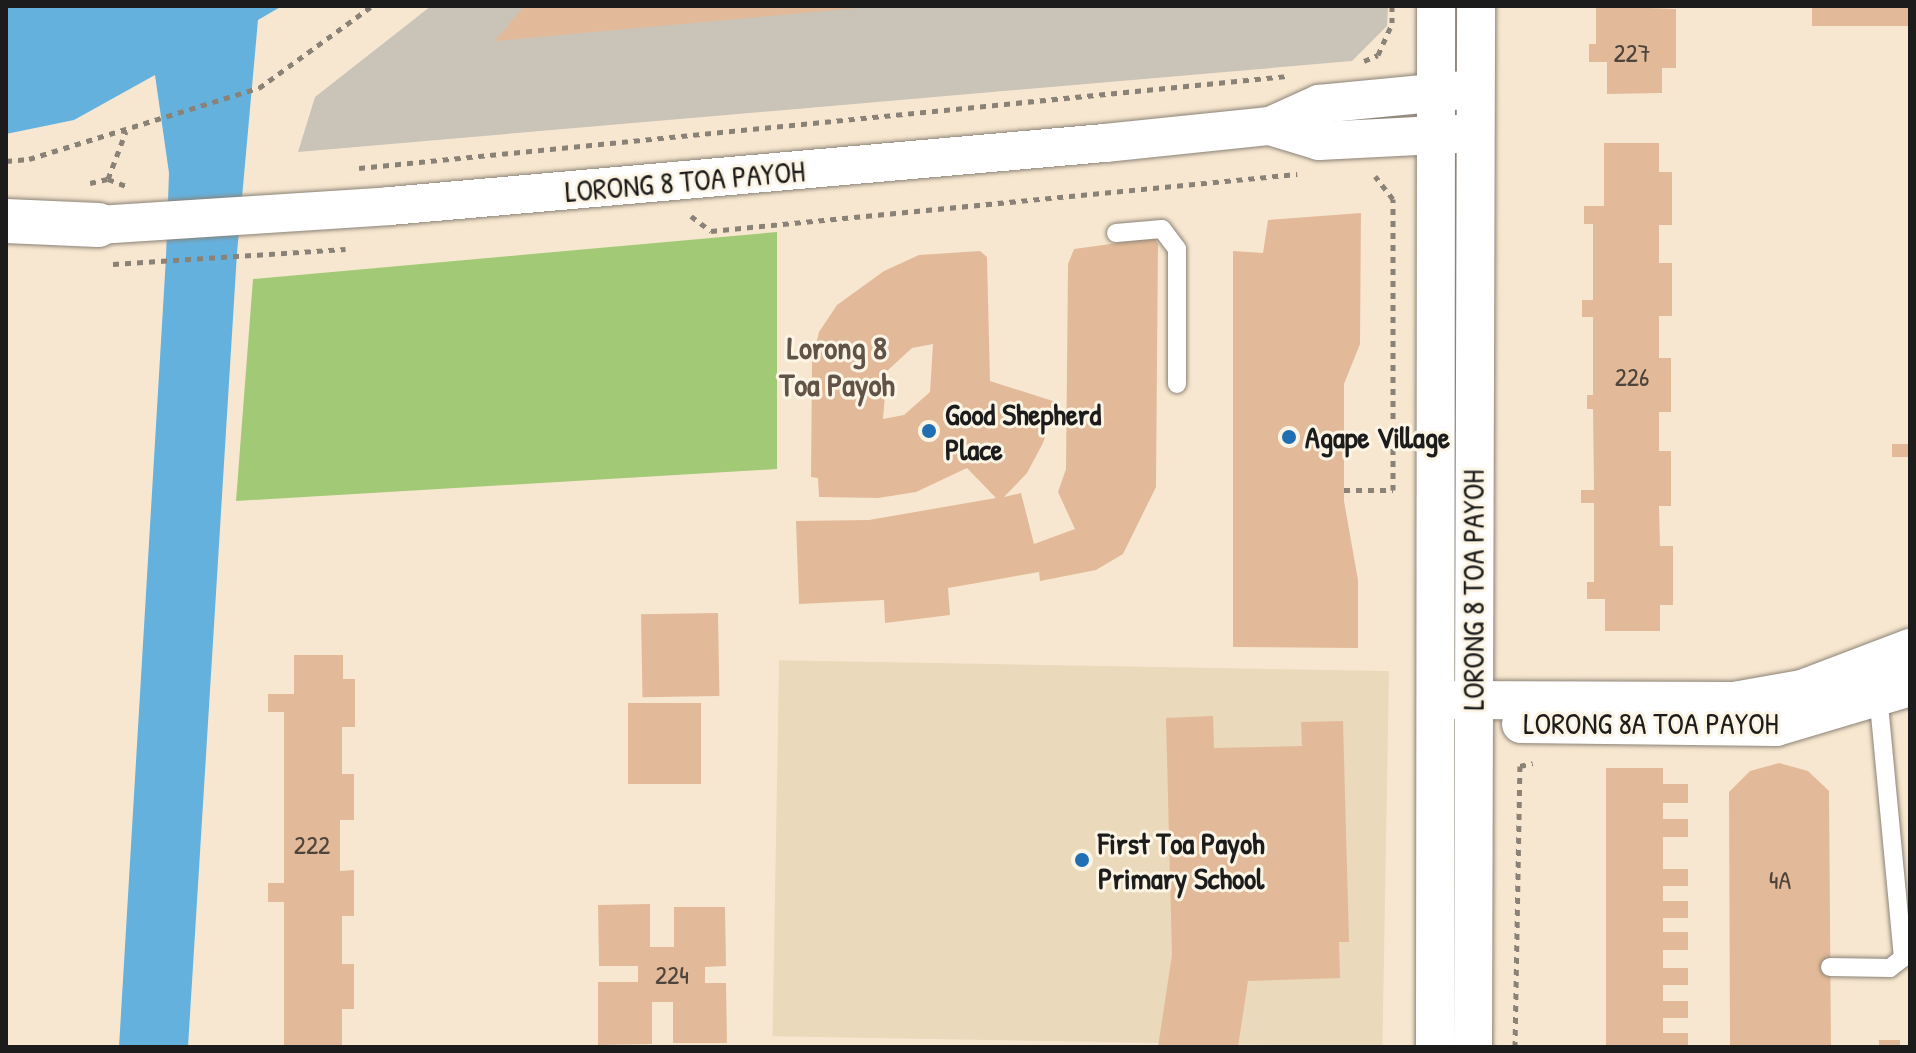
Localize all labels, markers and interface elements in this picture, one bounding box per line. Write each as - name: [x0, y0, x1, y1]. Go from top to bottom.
- house number: 227: [1613, 37, 1651, 69]
- street label: LORONG 8 TOA PAYOH: [564, 153, 806, 209]
- district label: Lorong 8 Toa Payoh: [779, 330, 895, 405]
- house number: 226: [1615, 361, 1649, 393]
- place label: Good Shepherd Place: [945, 396, 1101, 466]
- place label: Agape Village: [1305, 419, 1450, 455]
- marker: Good Shepherd Place: [920, 422, 938, 440]
- marker: Agape Village: [1280, 428, 1298, 446]
- street label: LORONG 8 TOA PAYOH: [1455, 470, 1491, 710]
- street label: LORONG 8A TOA PAYOH: [1523, 705, 1779, 741]
- place label: First Toa Payoh Primary School: [1098, 825, 1265, 896]
- house number: 222: [294, 829, 330, 861]
- marker: First Toa Payoh Primary School: [1073, 851, 1091, 869]
- house number: 4A: [1769, 864, 1791, 896]
- house number: 224: [655, 959, 689, 991]

